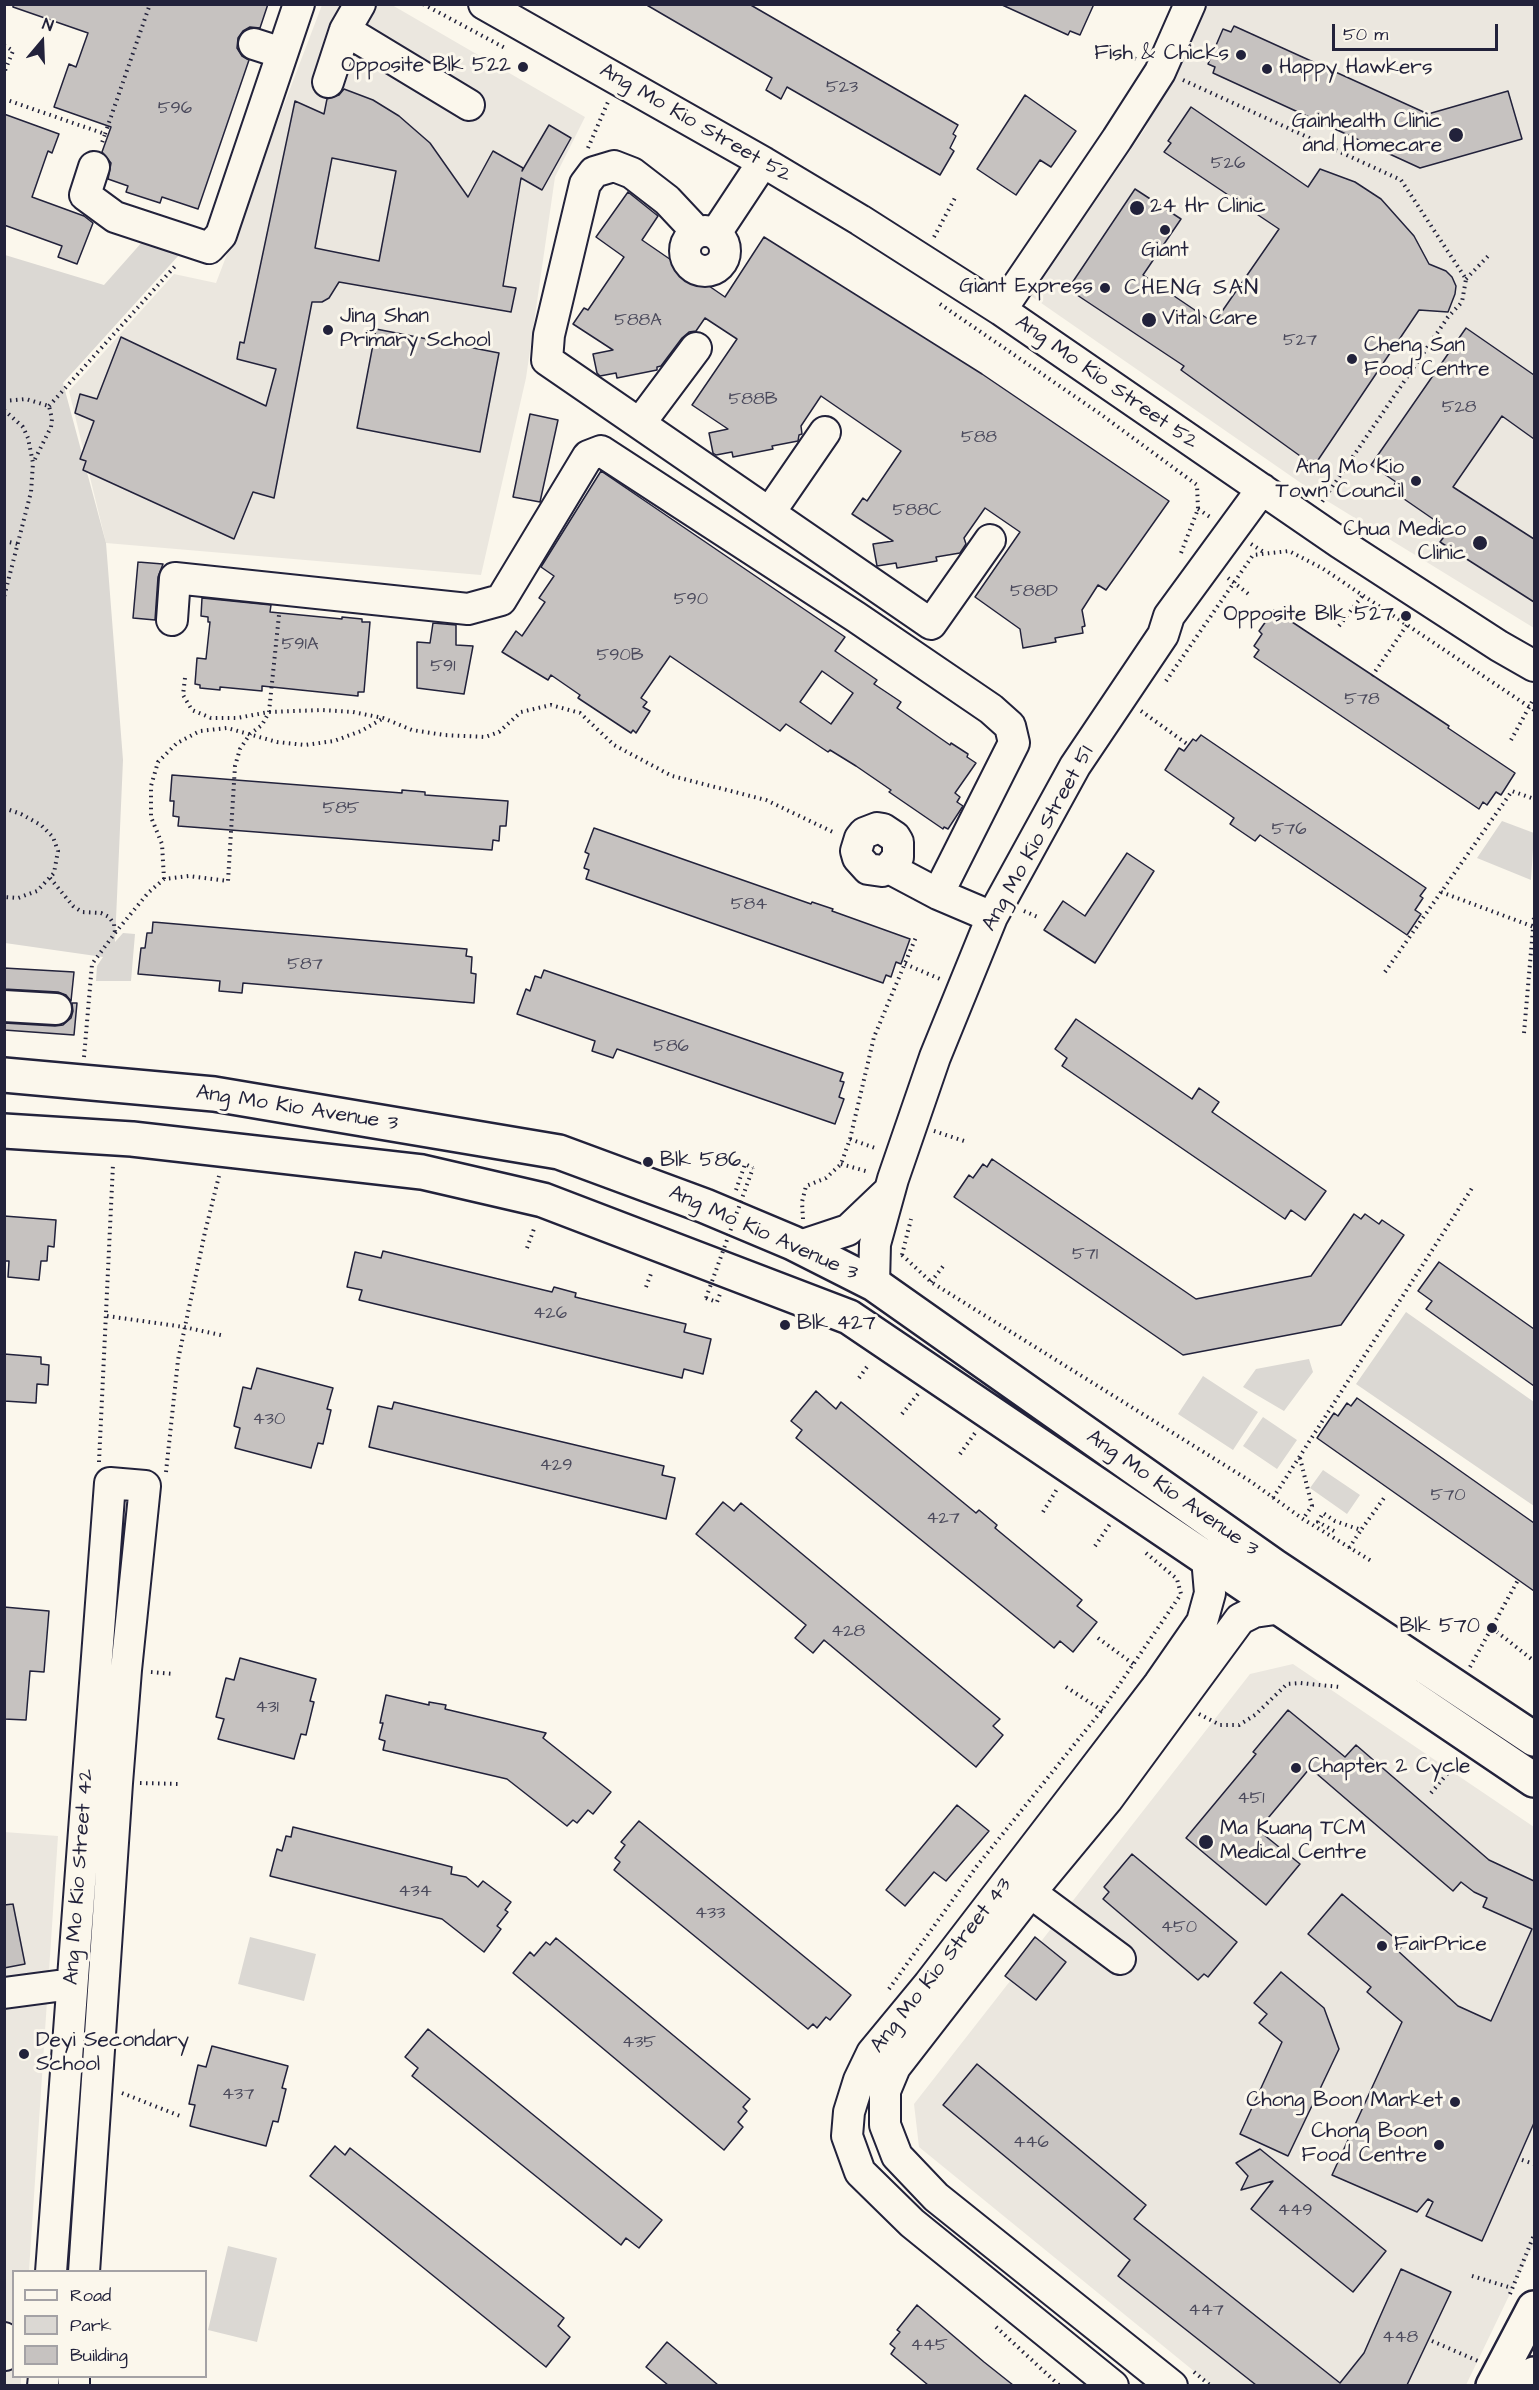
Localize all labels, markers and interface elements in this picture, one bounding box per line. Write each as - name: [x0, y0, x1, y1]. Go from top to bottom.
- north arrow: [12, 12, 72, 72]
- scale bar: [1335, 12, 1502, 50]
- text: N: [40, 13, 56, 37]
- text: 50 m: [1343, 22, 1388, 47]
- place label: Fish & Chicks: [1094, 42, 1229, 68]
- marker: Fish & Chicks: [1234, 48, 1248, 62]
- place label: Opposite Blk 522: [341, 54, 511, 80]
- place label: Happy Hawkers: [1279, 56, 1432, 82]
- street label: Ang Mo Kio Street 52: [595, 59, 795, 189]
- marker: Opposite Blk 522: [516, 60, 530, 74]
- marker: Happy Hawkers: [1260, 62, 1274, 76]
- house number: 523: [826, 77, 858, 99]
- house number: 596: [158, 98, 192, 120]
- place label: Gainhealth Clinic and Homecare: [1292, 110, 1442, 160]
- marker: Gainhealth Clinic and Homecare: [1447, 126, 1465, 144]
- house number: 526: [1211, 153, 1245, 175]
- place label: 24 Hr Clinic: [1150, 195, 1266, 221]
- marker: 24 Hr Clinic: [1128, 199, 1146, 217]
- marker: Giant: [1158, 223, 1172, 237]
- place label: Giant: [1141, 239, 1189, 265]
- place label: Giant Express: [959, 275, 1093, 301]
- district label: CHENG SAN: [1124, 276, 1260, 302]
- marker: Giant Express: [1098, 281, 1112, 295]
- place label: Jing Shan Primary School: [340, 305, 491, 355]
- place label: Vital Care: [1162, 307, 1258, 333]
- house number: 588A: [614, 310, 662, 332]
- street label: Ang Mo Kio Street 52: [1010, 310, 1202, 456]
- marker: Vital Care: [1140, 311, 1158, 329]
- marker: Jing Shan Primary School: [321, 323, 335, 337]
- house number: 527: [1283, 330, 1317, 352]
- place label: Cheng San Food Centre: [1364, 334, 1490, 384]
- marker: Cheng San Food Centre: [1345, 352, 1359, 366]
- house number: 588B: [729, 389, 777, 411]
- house number: 528: [1442, 397, 1476, 419]
- house number: 588: [961, 427, 997, 449]
- place label: Ang Mo Kio Town Council: [1276, 456, 1404, 506]
- marker: Ang Mo Kio Town Council: [1409, 474, 1423, 488]
- house number: 588C: [893, 500, 941, 522]
- place label: Chua Medico Clinic: [1343, 518, 1466, 568]
- marker: Chua Medico Clinic: [1471, 534, 1489, 552]
- house number: 588D: [1010, 581, 1058, 603]
- house number: 590: [674, 589, 708, 611]
- place label: Opposite Blk 527: [1223, 603, 1394, 629]
- marker: Opposite Blk 527: [1399, 609, 1413, 623]
- house number: 591A: [282, 634, 318, 656]
- house number: 590B: [596, 645, 644, 667]
- house number: 591: [430, 656, 456, 678]
- house number: 578: [1344, 689, 1380, 711]
- street label: Ang Mo Kio Street 51: [978, 742, 1100, 936]
- house number: 585: [322, 798, 360, 820]
- house number: 576: [1271, 819, 1307, 841]
- house number: 584: [731, 894, 767, 916]
- house number: 587: [287, 954, 323, 976]
- house number: 586: [653, 1036, 689, 1058]
- street label: Ang Mo Kio Avenue 3: [194, 1081, 400, 1137]
- place label: Blk 586: [660, 1149, 741, 1175]
- marker: Blk 586: [641, 1155, 655, 1169]
- street label: Ang Mo Kio Avenue 3: [665, 1181, 861, 1287]
- house number: 571: [1072, 1244, 1098, 1266]
- house number: 426: [533, 1303, 567, 1325]
- place label: Blk 427: [797, 1312, 876, 1338]
- marker: Blk 427: [778, 1318, 792, 1332]
- house number: 430: [253, 1409, 285, 1431]
- street label: Ang Mo Kio Avenue 3: [1081, 1425, 1263, 1563]
- house number: 429: [540, 1455, 572, 1477]
- house number: 570: [1430, 1485, 1466, 1507]
- house number: 427: [926, 1508, 960, 1530]
- place label: Blk 570: [1399, 1615, 1480, 1641]
- house number: 428: [831, 1621, 865, 1643]
- marker: Blk 570: [1485, 1621, 1499, 1635]
- house number: 431: [255, 1697, 279, 1719]
- place label: Chapter 2 Cycle: [1308, 1755, 1470, 1781]
- marker: Chapter 2 Cycle: [1289, 1761, 1303, 1775]
- street label: Ang Mo Kio Street 42: [60, 1768, 100, 1986]
- house number: 451: [1237, 1788, 1265, 1810]
- place label: Ma Kuang TCM Medical Centre: [1220, 1817, 1367, 1867]
- marker: Ma Kuang TCM Medical Centre: [1197, 1833, 1215, 1851]
- street label: Ang Mo Kio Street 43: [866, 1874, 1018, 2058]
- house number: 434: [398, 1881, 432, 1903]
- house number: 433: [695, 1903, 725, 1925]
- house number: 450: [1161, 1917, 1197, 1939]
- place label: FairPrice: [1394, 1933, 1487, 1959]
- marker: FairPrice: [1375, 1939, 1389, 1953]
- place label: Deyi Secondary School: [36, 2029, 189, 2079]
- house number: 435: [622, 2032, 656, 2054]
- marker: Deyi Secondary School: [17, 2047, 31, 2061]
- house number: 437: [222, 2084, 254, 2106]
- place label: Chong Boon Market: [1246, 2089, 1443, 2115]
- marker: Chong Boon Market: [1448, 2095, 1462, 2109]
- place label: Chong Boon Food Centre: [1301, 2120, 1427, 2170]
- house number: 446: [1013, 2132, 1049, 2154]
- marker: Chong Boon Food Centre: [1432, 2138, 1446, 2152]
- house number: 449: [1278, 2200, 1312, 2222]
- legend: [12, 2270, 207, 2378]
- text: Road: [70, 2283, 111, 2308]
- house number: 447: [1188, 2300, 1224, 2322]
- text: Park: [70, 2313, 112, 2338]
- house number: 448: [1382, 2327, 1418, 2349]
- house number: 445: [910, 2335, 948, 2357]
- text: Building: [70, 2343, 128, 2368]

